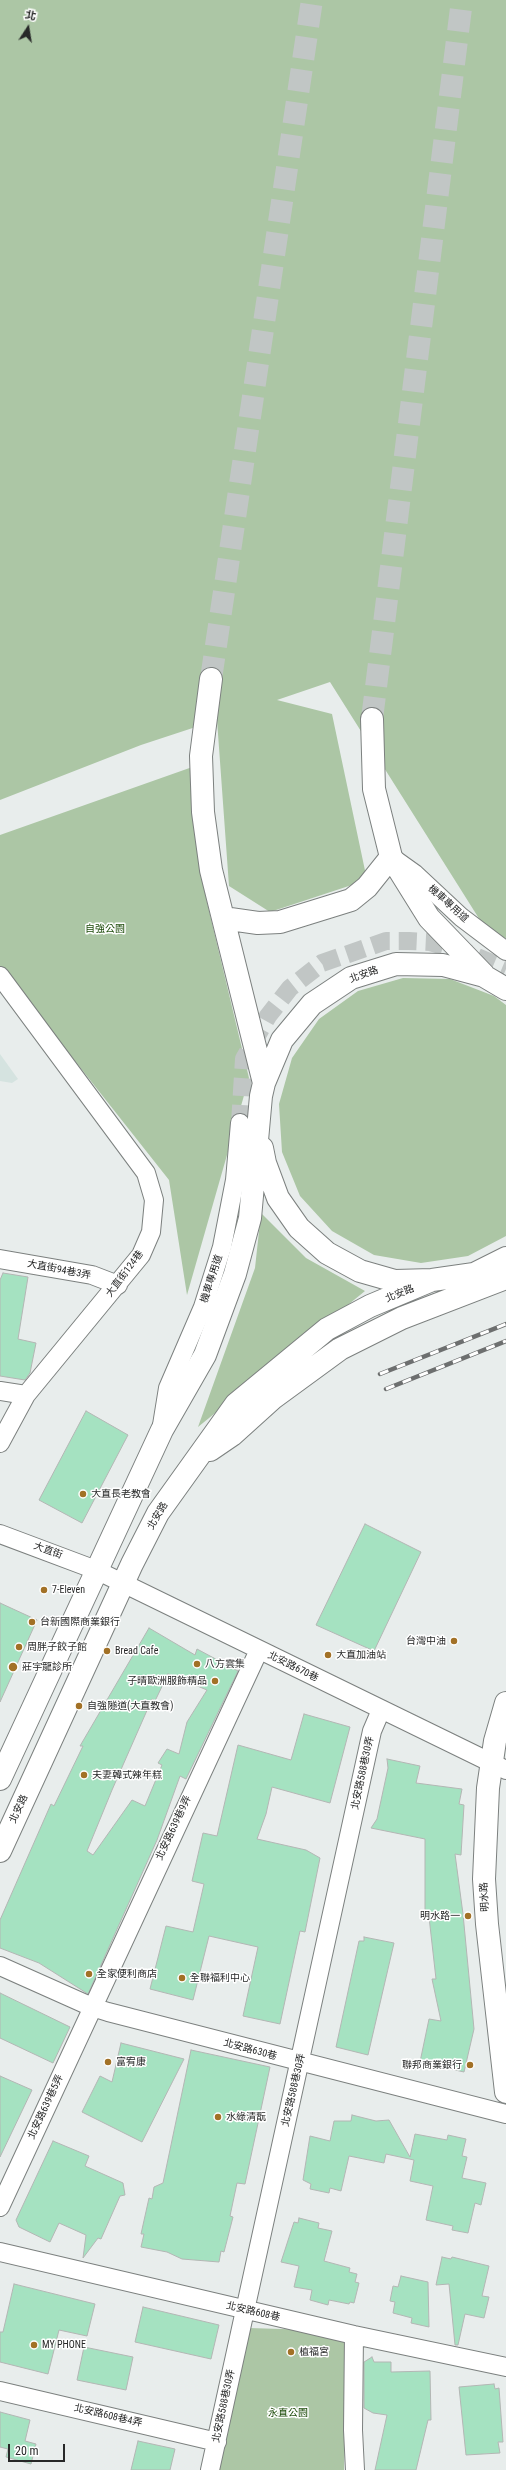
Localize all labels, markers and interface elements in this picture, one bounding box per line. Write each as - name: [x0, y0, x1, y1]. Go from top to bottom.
- north arrow: [8, 8, 48, 48]
- text: 北: [24, 8, 37, 23]
- street label: 機車專用道: [425, 883, 471, 925]
- park label: 自強公園: [85, 923, 125, 935]
- street label: 北安路: [348, 964, 380, 986]
- street label: 大直街124巷: [104, 1249, 146, 1299]
- street label: 機車專用道: [199, 1253, 225, 1305]
- street label: 大直街94巷3弄: [26, 1258, 92, 1282]
- street label: 北安路: [384, 1283, 416, 1305]
- place label: 大直長老教會: [91, 1488, 151, 1500]
- marker: 大直長老教會: [78, 1489, 88, 1499]
- street label: 北安路: [145, 1500, 171, 1532]
- street label: 大直街: [32, 1540, 64, 1562]
- place label: 7-Eleven: [52, 1584, 85, 1596]
- marker: 7-Eleven: [39, 1585, 49, 1595]
- place label: 台新國際商業銀行: [40, 1616, 120, 1628]
- marker: 台新國際商業銀行: [27, 1617, 37, 1627]
- place label: 台灣中油: [406, 1635, 446, 1647]
- marker: 台灣中油: [449, 1636, 459, 1646]
- place label: 周胖子餃子館: [27, 1641, 87, 1653]
- marker: 周胖子餃子館: [14, 1642, 24, 1652]
- place label: Bread Cafe: [115, 1645, 158, 1657]
- marker: Bread Cafe: [102, 1646, 112, 1656]
- place label: 大直加油站: [336, 1649, 386, 1661]
- street label: 北安路670巷: [266, 1650, 320, 1684]
- marker: 大直加油站: [323, 1650, 333, 1660]
- place label: 八方雲集: [205, 1658, 245, 1670]
- marker: 八方雲集: [192, 1659, 202, 1669]
- marker: 莊宇龍診所: [7, 1661, 19, 1673]
- place label: 莊宇龍診所: [22, 1661, 72, 1673]
- place label: 子晴歐洲服飾精品: [127, 1675, 207, 1687]
- marker: 子晴歐洲服飾精品: [210, 1676, 220, 1686]
- place label: 自強隧道(大直教會): [87, 1700, 173, 1712]
- marker: 自強隧道(大直教會): [74, 1701, 84, 1711]
- street label: 北安路588巷30弄: [349, 1735, 377, 1811]
- place label: 夫妻韓式辣年糕: [92, 1769, 162, 1781]
- marker: 夫妻韓式辣年糕: [79, 1770, 89, 1780]
- street label: 北安路: [7, 1793, 31, 1825]
- street label: 北安路639巷9弄: [154, 1794, 194, 1862]
- street label: 明水路: [478, 1882, 492, 1912]
- place label: 明水路一: [420, 1910, 460, 1922]
- marker: 明水路一: [463, 1911, 473, 1921]
- place label: 全家便利商店: [97, 1968, 157, 1980]
- marker: 全家便利商店: [84, 1969, 94, 1979]
- place label: 全聯福利中心: [190, 1972, 250, 1984]
- marker: 全聯福利中心: [177, 1973, 187, 1983]
- street label: 北安路630巷: [222, 2037, 278, 2063]
- street label: 北安路588巷30弄: [280, 2052, 308, 2128]
- place label: 富宥康: [116, 2056, 146, 2068]
- marker: 富宥康: [103, 2057, 113, 2067]
- place label: 聯邦商業銀行: [402, 2059, 462, 2071]
- marker: 聯邦商業銀行: [465, 2060, 475, 2070]
- street label: 北安路639巷5弄: [26, 2073, 66, 2141]
- place label: 水綠清翫: [226, 2111, 266, 2123]
- marker: 水綠清翫: [213, 2112, 223, 2122]
- street label: 北安路608巷: [225, 2300, 281, 2324]
- place label: MY PHONE: [42, 2339, 86, 2351]
- marker: MY PHONE: [29, 2340, 39, 2350]
- place label: 植福宮: [299, 2346, 329, 2358]
- marker: 植福宮: [286, 2347, 296, 2357]
- street label: 北安路588巷30弄: [210, 2368, 238, 2444]
- street label: 北安路608巷4弄: [73, 2402, 143, 2430]
- park label: 永直公園: [268, 2407, 308, 2419]
- scale bar: [10, 2436, 67, 2462]
- text: 20 m: [15, 2444, 39, 2458]

